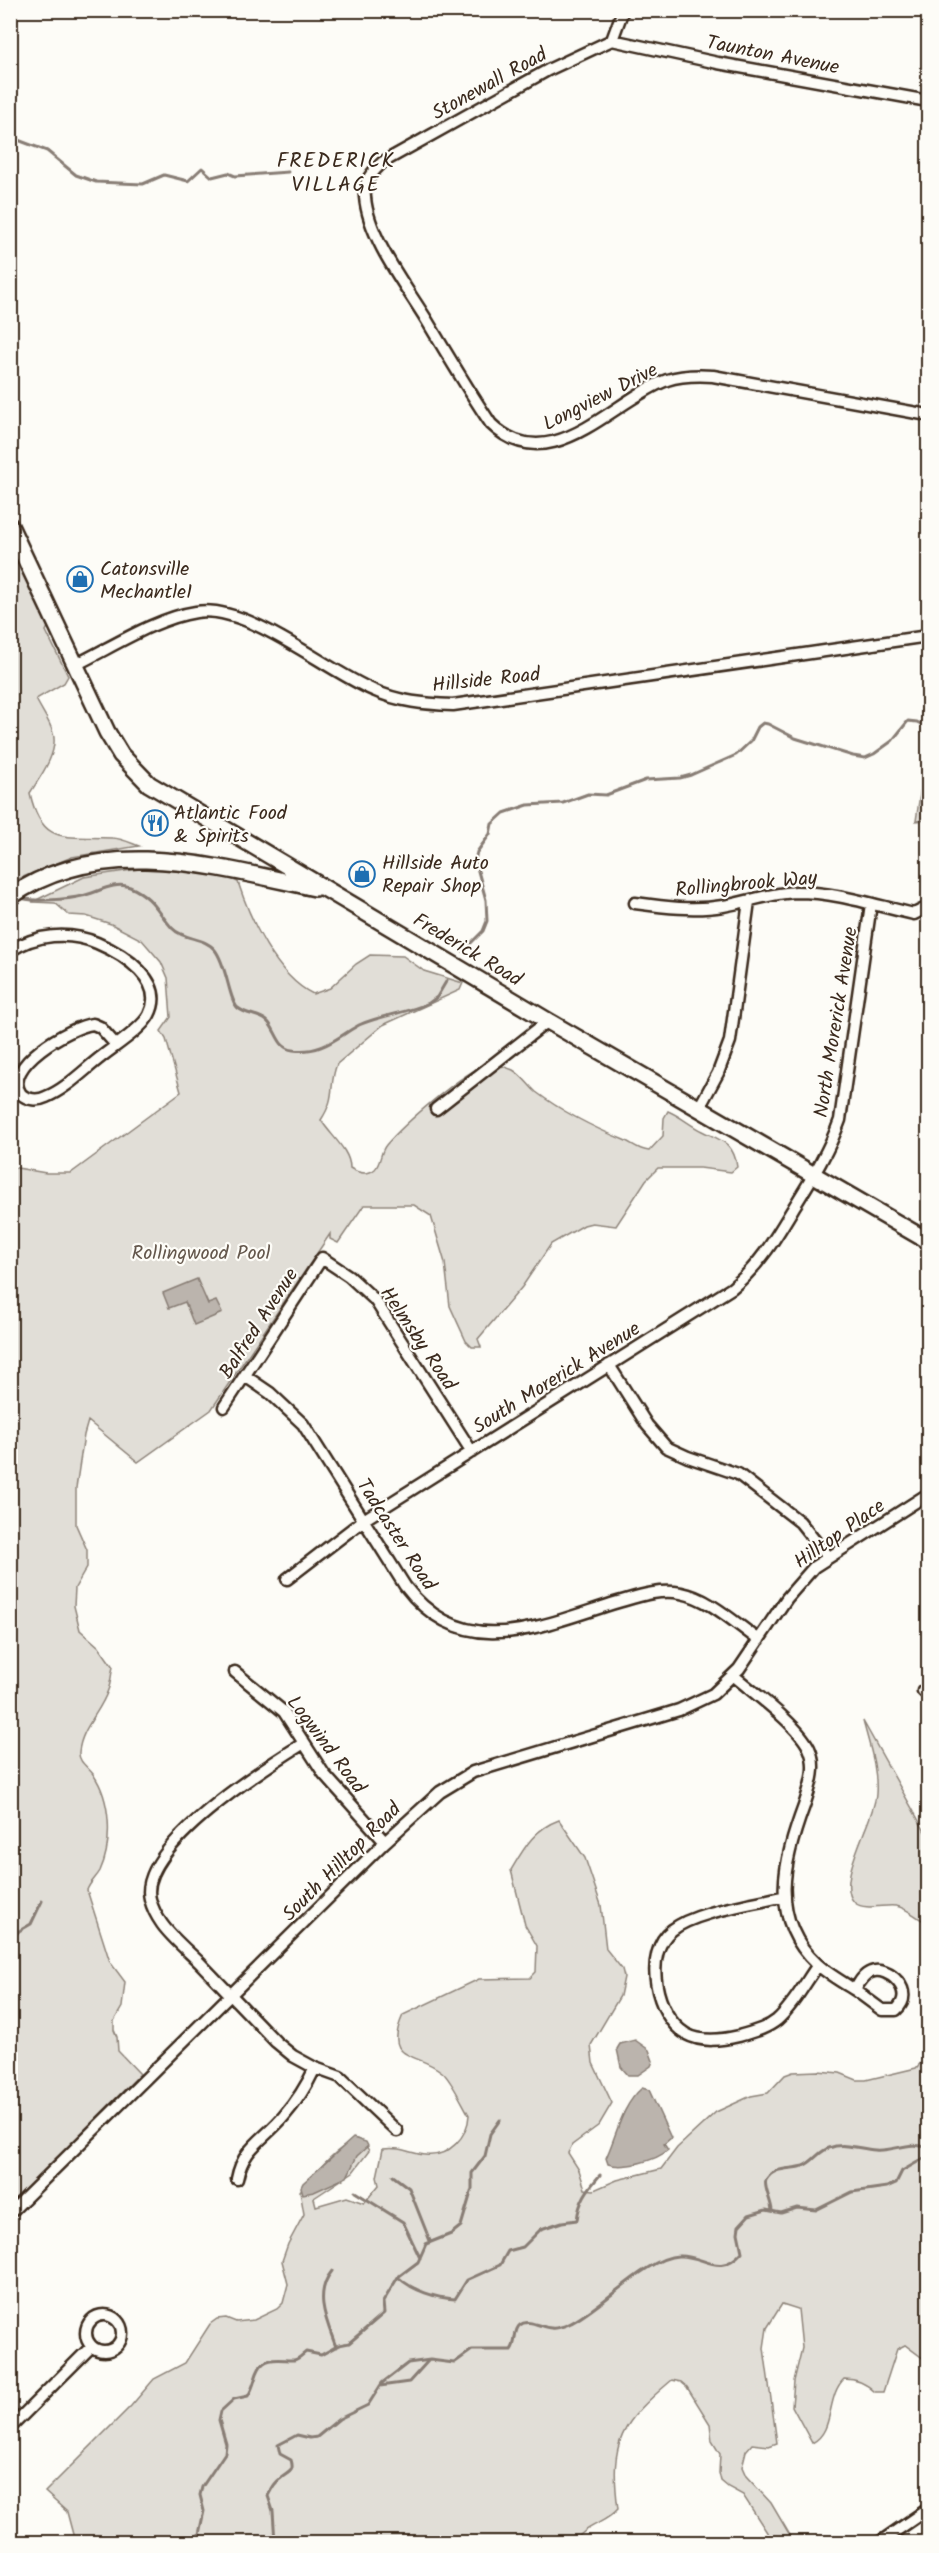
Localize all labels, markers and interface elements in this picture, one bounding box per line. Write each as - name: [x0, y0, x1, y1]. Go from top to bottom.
- street label: Taunton Avenue: [703, 27, 842, 85]
- street label: Stonewall Road: [426, 39, 555, 130]
- district label: FREDERICK VILLAGE: [277, 145, 395, 202]
- street label: Longview Drive: [538, 355, 664, 441]
- place label: Catonsville Mechantle1: [100, 554, 192, 609]
- shop icon: Catonsville Mechantle1: [65, 564, 95, 594]
- street label: Hillside Road: [431, 659, 543, 703]
- place label: Atlantic Food & Spirits: [174, 798, 288, 853]
- restaurant icon: Atlantic Food & Spirits: [140, 808, 170, 838]
- place label: Hillside Auto Repair Shop: [382, 848, 489, 903]
- shop icon: Hillside Auto Repair Shop: [347, 859, 377, 889]
- street label: Rollingbrook Way: [674, 863, 819, 907]
- street label: Frederick Road: [406, 905, 529, 997]
- street label: North Morerick Avenue: [806, 925, 868, 1120]
- park label: Rollingwood Pool: [132, 1238, 271, 1270]
- street label: Balfred Avenue: [212, 1262, 308, 1386]
- street label: Helmsby Road: [371, 1281, 465, 1399]
- street label: South Morerick Avenue: [467, 1314, 647, 1443]
- street label: Tadcaster Road: [347, 1473, 444, 1598]
- street label: Hilltop Place: [788, 1491, 892, 1578]
- street label: Logwind Road: [278, 1689, 374, 1802]
- street label: South Hilltop Road: [275, 1794, 410, 1930]

